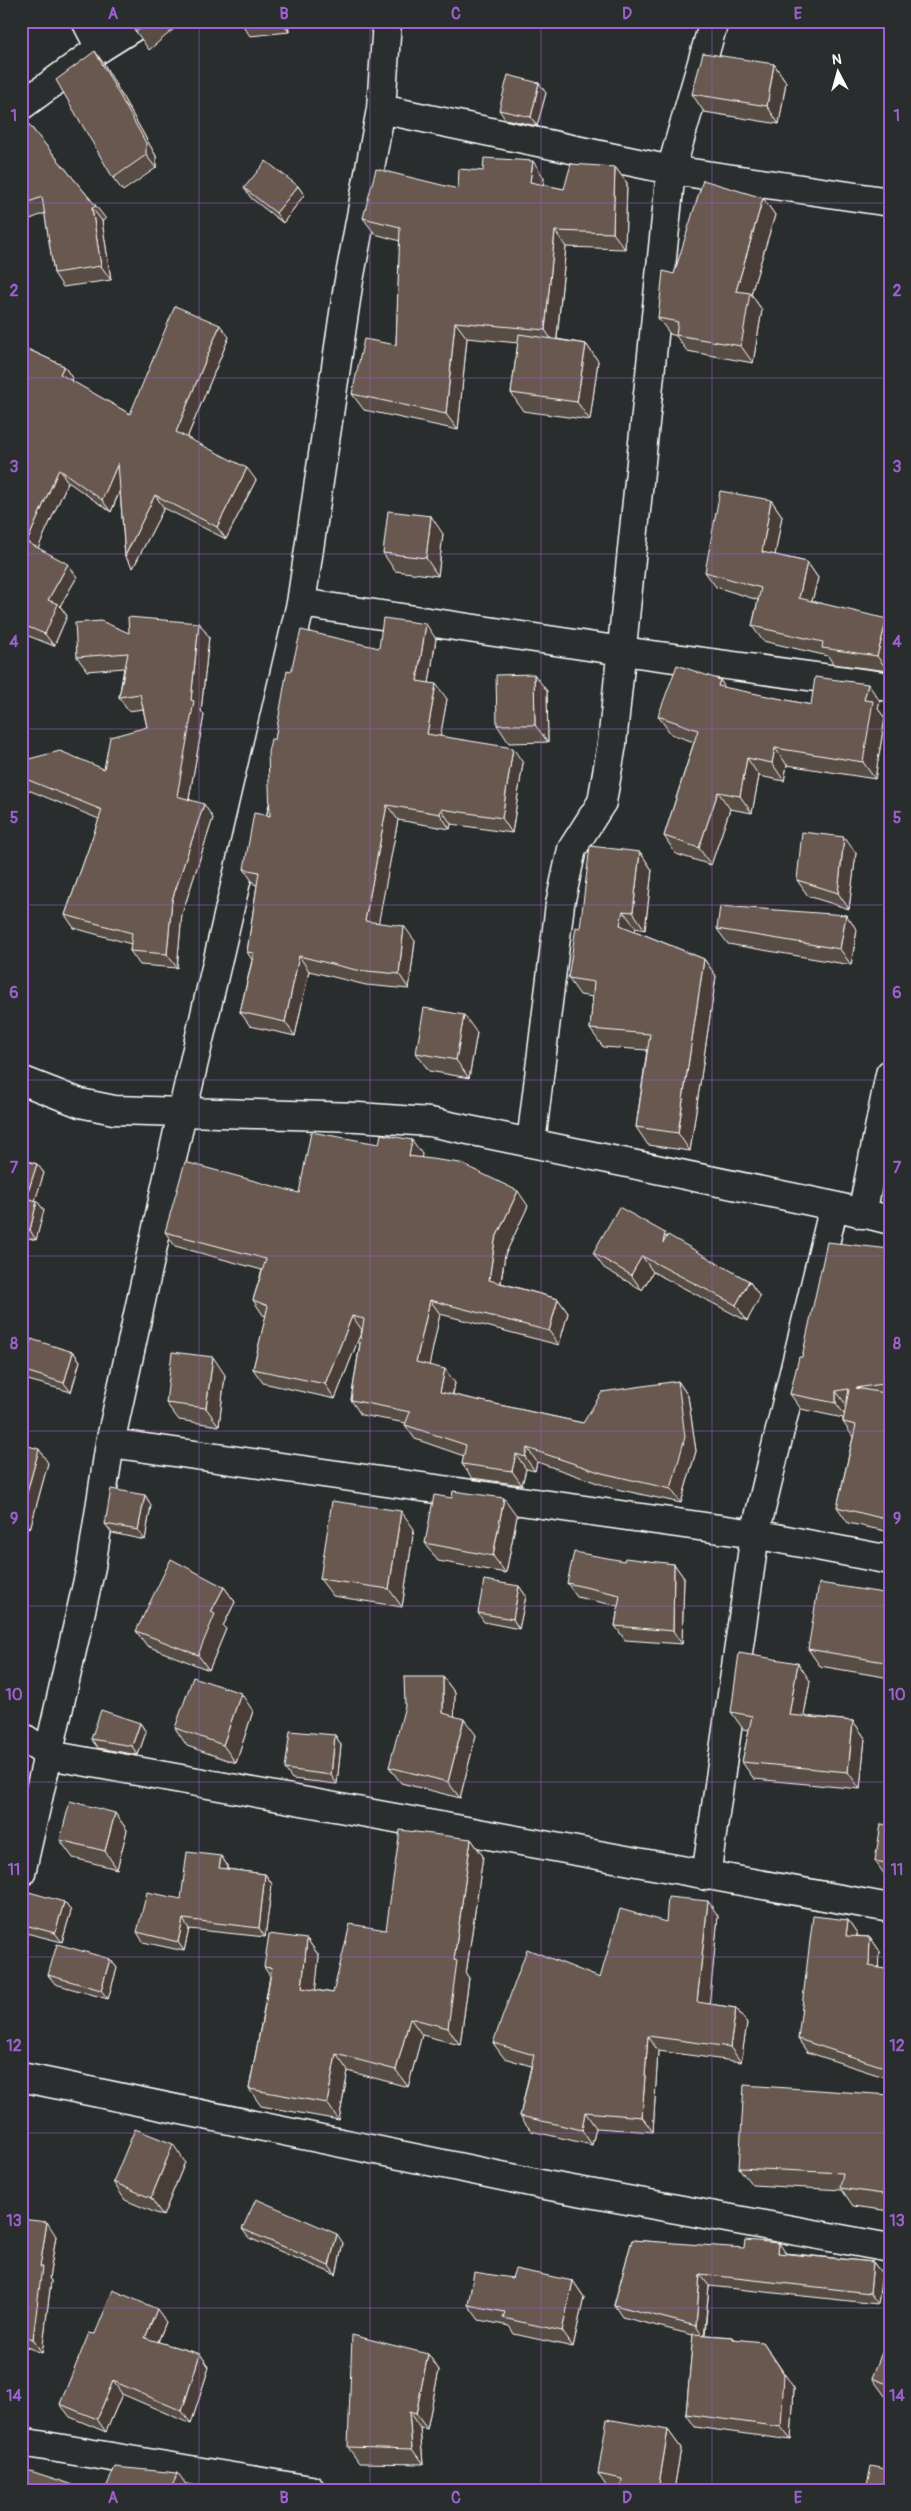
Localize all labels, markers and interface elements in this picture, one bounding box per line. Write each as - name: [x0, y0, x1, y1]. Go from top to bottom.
- text: A: [108, 4, 119, 24]
- text: B: [279, 4, 289, 24]
- text: C: [451, 4, 461, 24]
- text: D: [622, 4, 632, 24]
- text: E: [794, 4, 803, 24]
- north arrow: [814, 48, 864, 98]
- text: N: [831, 51, 842, 69]
- text: 1: [11, 106, 17, 126]
- text: 1: [894, 106, 900, 126]
- text: 2: [10, 281, 19, 301]
- text: 2: [893, 281, 902, 301]
- text: 3: [10, 457, 19, 477]
- text: 3: [893, 457, 902, 477]
- text: 4: [9, 632, 19, 652]
- text: 4: [892, 632, 902, 652]
- text: 5: [10, 808, 19, 828]
- text: 5: [893, 808, 902, 828]
- text: 6: [9, 983, 19, 1003]
- text: 6: [892, 983, 902, 1003]
- text: 7: [10, 1158, 19, 1178]
- text: 7: [893, 1158, 902, 1178]
- text: 8: [10, 1334, 18, 1354]
- text: 8: [893, 1334, 901, 1354]
- text: 9: [10, 1509, 18, 1529]
- text: 9: [893, 1509, 901, 1529]
- text: 10: [5, 1685, 23, 1705]
- text: 10: [888, 1685, 906, 1705]
- text: 11: [8, 1860, 20, 1880]
- text: 11: [891, 1860, 903, 1880]
- text: 12: [6, 2036, 22, 2056]
- text: 12: [889, 2036, 905, 2056]
- text: 13: [6, 2211, 22, 2231]
- text: 13: [889, 2211, 905, 2231]
- text: 14: [6, 2386, 22, 2406]
- text: 14: [889, 2386, 905, 2406]
- text: A: [108, 2488, 119, 2508]
- text: B: [279, 2488, 289, 2508]
- text: C: [451, 2488, 461, 2508]
- text: D: [622, 2488, 632, 2508]
- text: E: [794, 2488, 803, 2508]

